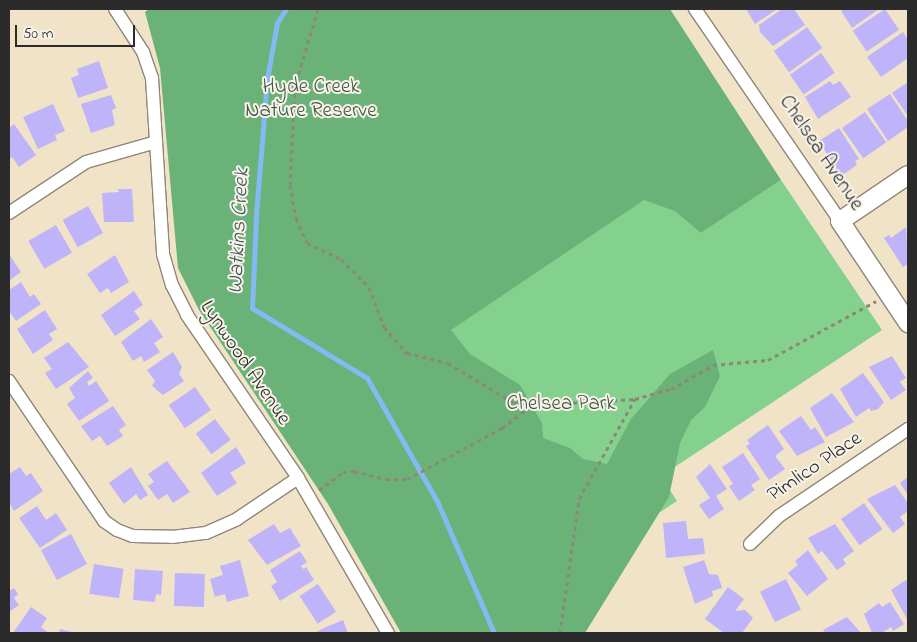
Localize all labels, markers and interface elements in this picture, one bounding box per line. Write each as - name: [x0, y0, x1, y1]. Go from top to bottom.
- scale bar: [18, 15, 138, 47]
- text: 50 m: [23, 23, 53, 45]
- park label: Hyde Creek Nature Reserve: [245, 74, 377, 124]
- street label: Chelsea Avenue: [773, 90, 869, 216]
- water label: Watkins Creek: [224, 168, 256, 294]
- street label: Lynwood Avenue: [194, 296, 296, 430]
- park label: Chelsea Park: [506, 391, 616, 417]
- street label: Pimlico Place: [763, 426, 867, 508]

